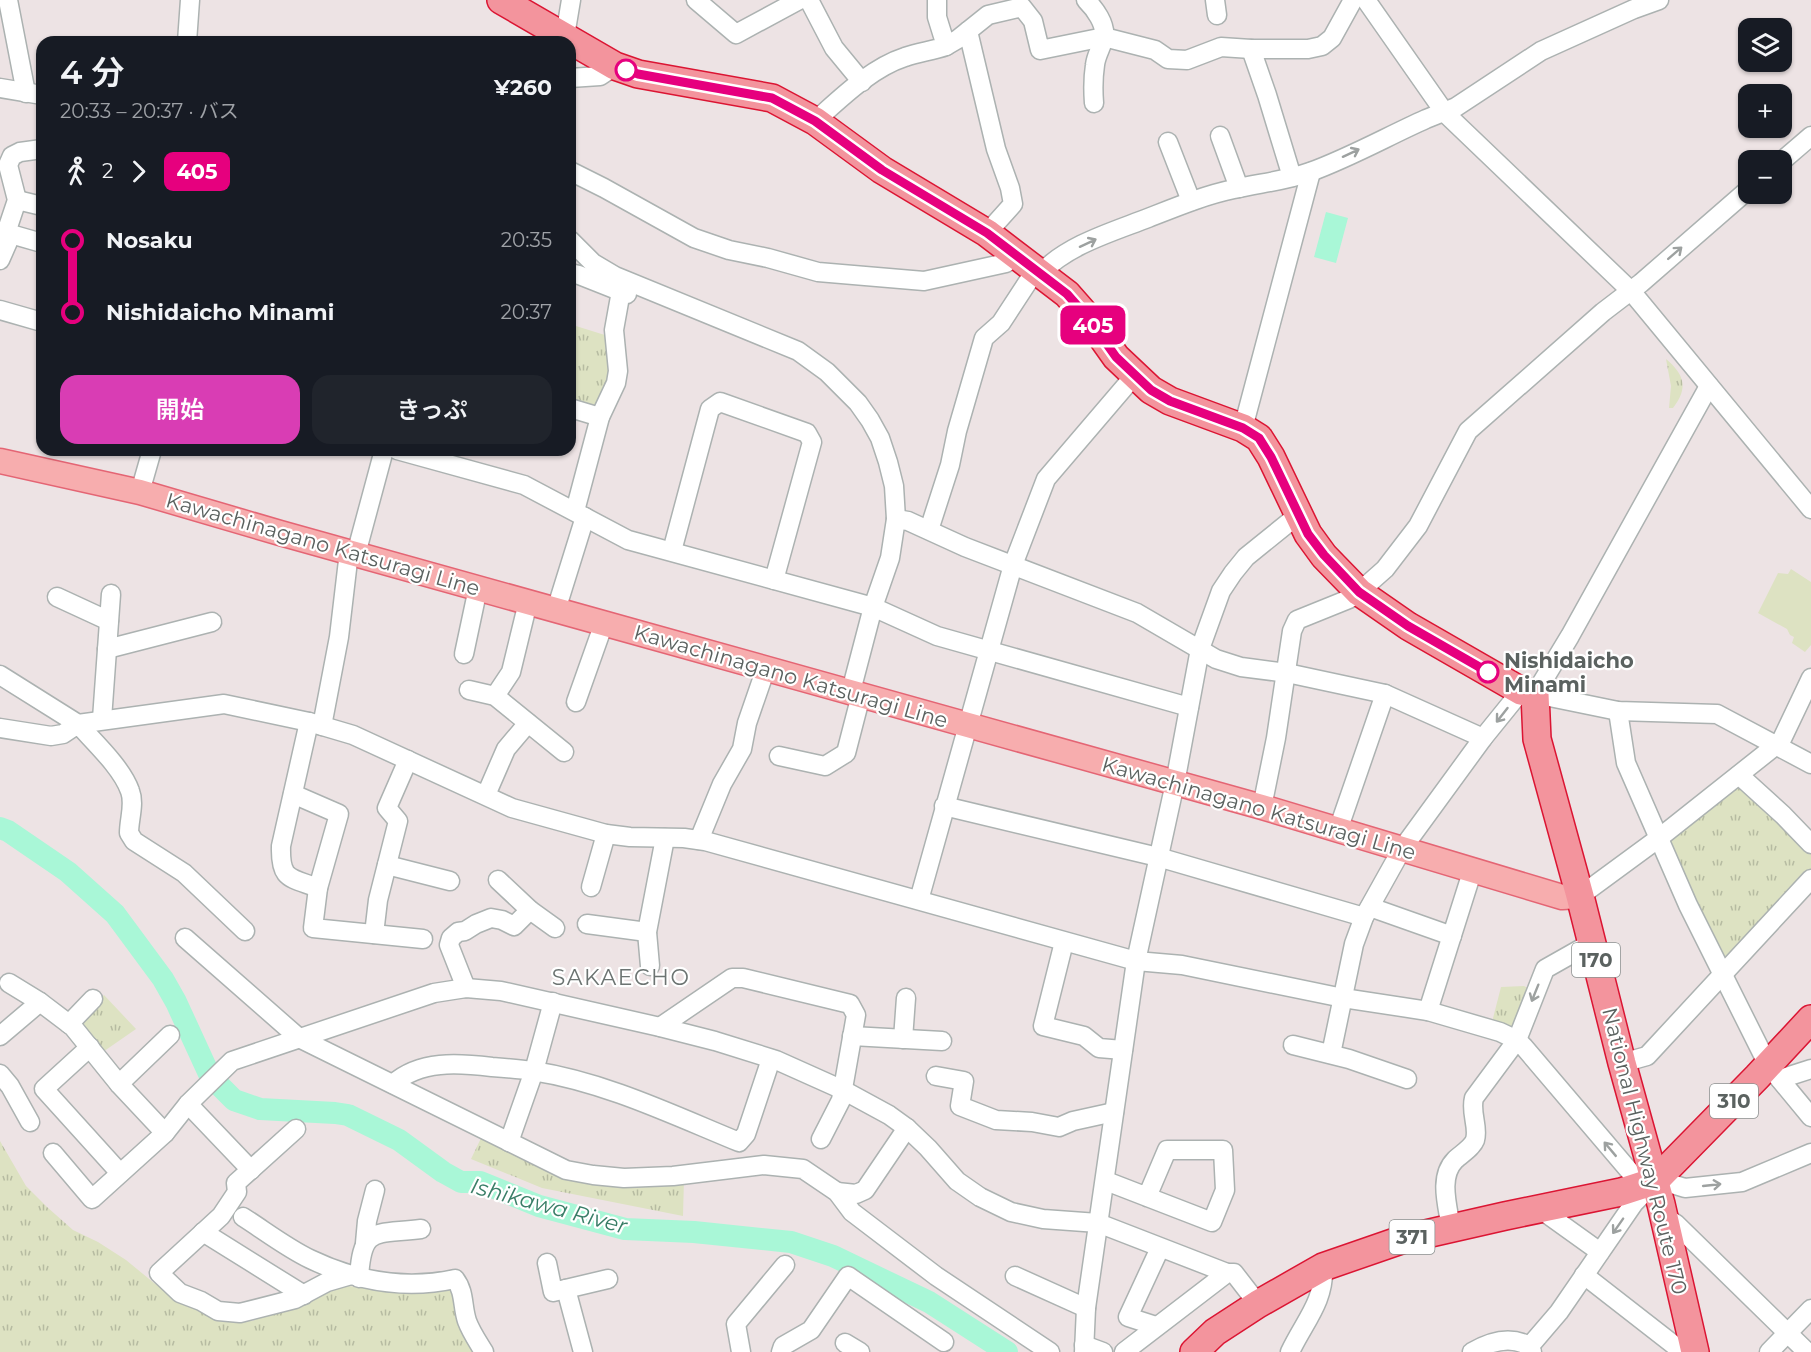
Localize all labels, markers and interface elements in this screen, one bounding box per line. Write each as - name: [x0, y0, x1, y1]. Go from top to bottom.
- map controls: [1738, 18, 1792, 204]
- button: layers: [1738, 18, 1792, 72]
- text: 4 分: [60, 52, 125, 92]
- unlabelled marker: [615, 59, 637, 81]
- text: ¥260: [494, 74, 552, 101]
- button: +: [1738, 84, 1792, 138]
- text: 20:33 – 20:37 · バス: [60, 99, 239, 123]
- one-way arrow: [1342, 147, 1360, 159]
- button: −: [1738, 150, 1792, 204]
- icon: walk: [60, 155, 93, 188]
- icon: forward: [122, 155, 155, 188]
- text: 2: [102, 159, 113, 183]
- text: 405: [176, 159, 218, 184]
- text: Nosaku: [106, 227, 193, 254]
- text: 20:35: [501, 228, 552, 252]
- one-way arrow: [1079, 236, 1097, 248]
- one-way arrow: [1667, 246, 1682, 260]
- text: Nishidaicho Minami: [106, 299, 334, 326]
- text: 20:37: [500, 300, 552, 324]
- line badge: 405: [1058, 306, 1128, 344]
- text: 405: [1072, 313, 1114, 338]
- button: 開始: [60, 375, 300, 444]
- button: きっぷ: [312, 375, 552, 444]
- street label: Kawachinagano Katsuragi Line: [163, 487, 483, 601]
- street label: Kawachinagano Katsuragi Line: [631, 619, 951, 733]
- place label: Nishidaicho Minami: [1504, 648, 1634, 697]
- marker: Nishidaicho Minami: [1477, 661, 1499, 683]
- one-way arrow: [1495, 706, 1508, 722]
- street label: Kawachinagano Katsuragi Line: [1099, 751, 1419, 865]
- road number: 170: [1572, 943, 1620, 977]
- district label: SAKAECHO: [552, 964, 690, 991]
- one-way arrow: [1529, 983, 1540, 1002]
- street label: National Highway Route 170: [1597, 1005, 1693, 1297]
- road number: 310: [1710, 1084, 1758, 1118]
- one-way arrow: [1603, 1142, 1617, 1157]
- water label: Ishikawa River: [468, 1172, 631, 1240]
- one-way arrow: [1702, 1179, 1722, 1190]
- one-way arrow: [1612, 1218, 1624, 1234]
- road number: 371: [1390, 1220, 1434, 1254]

